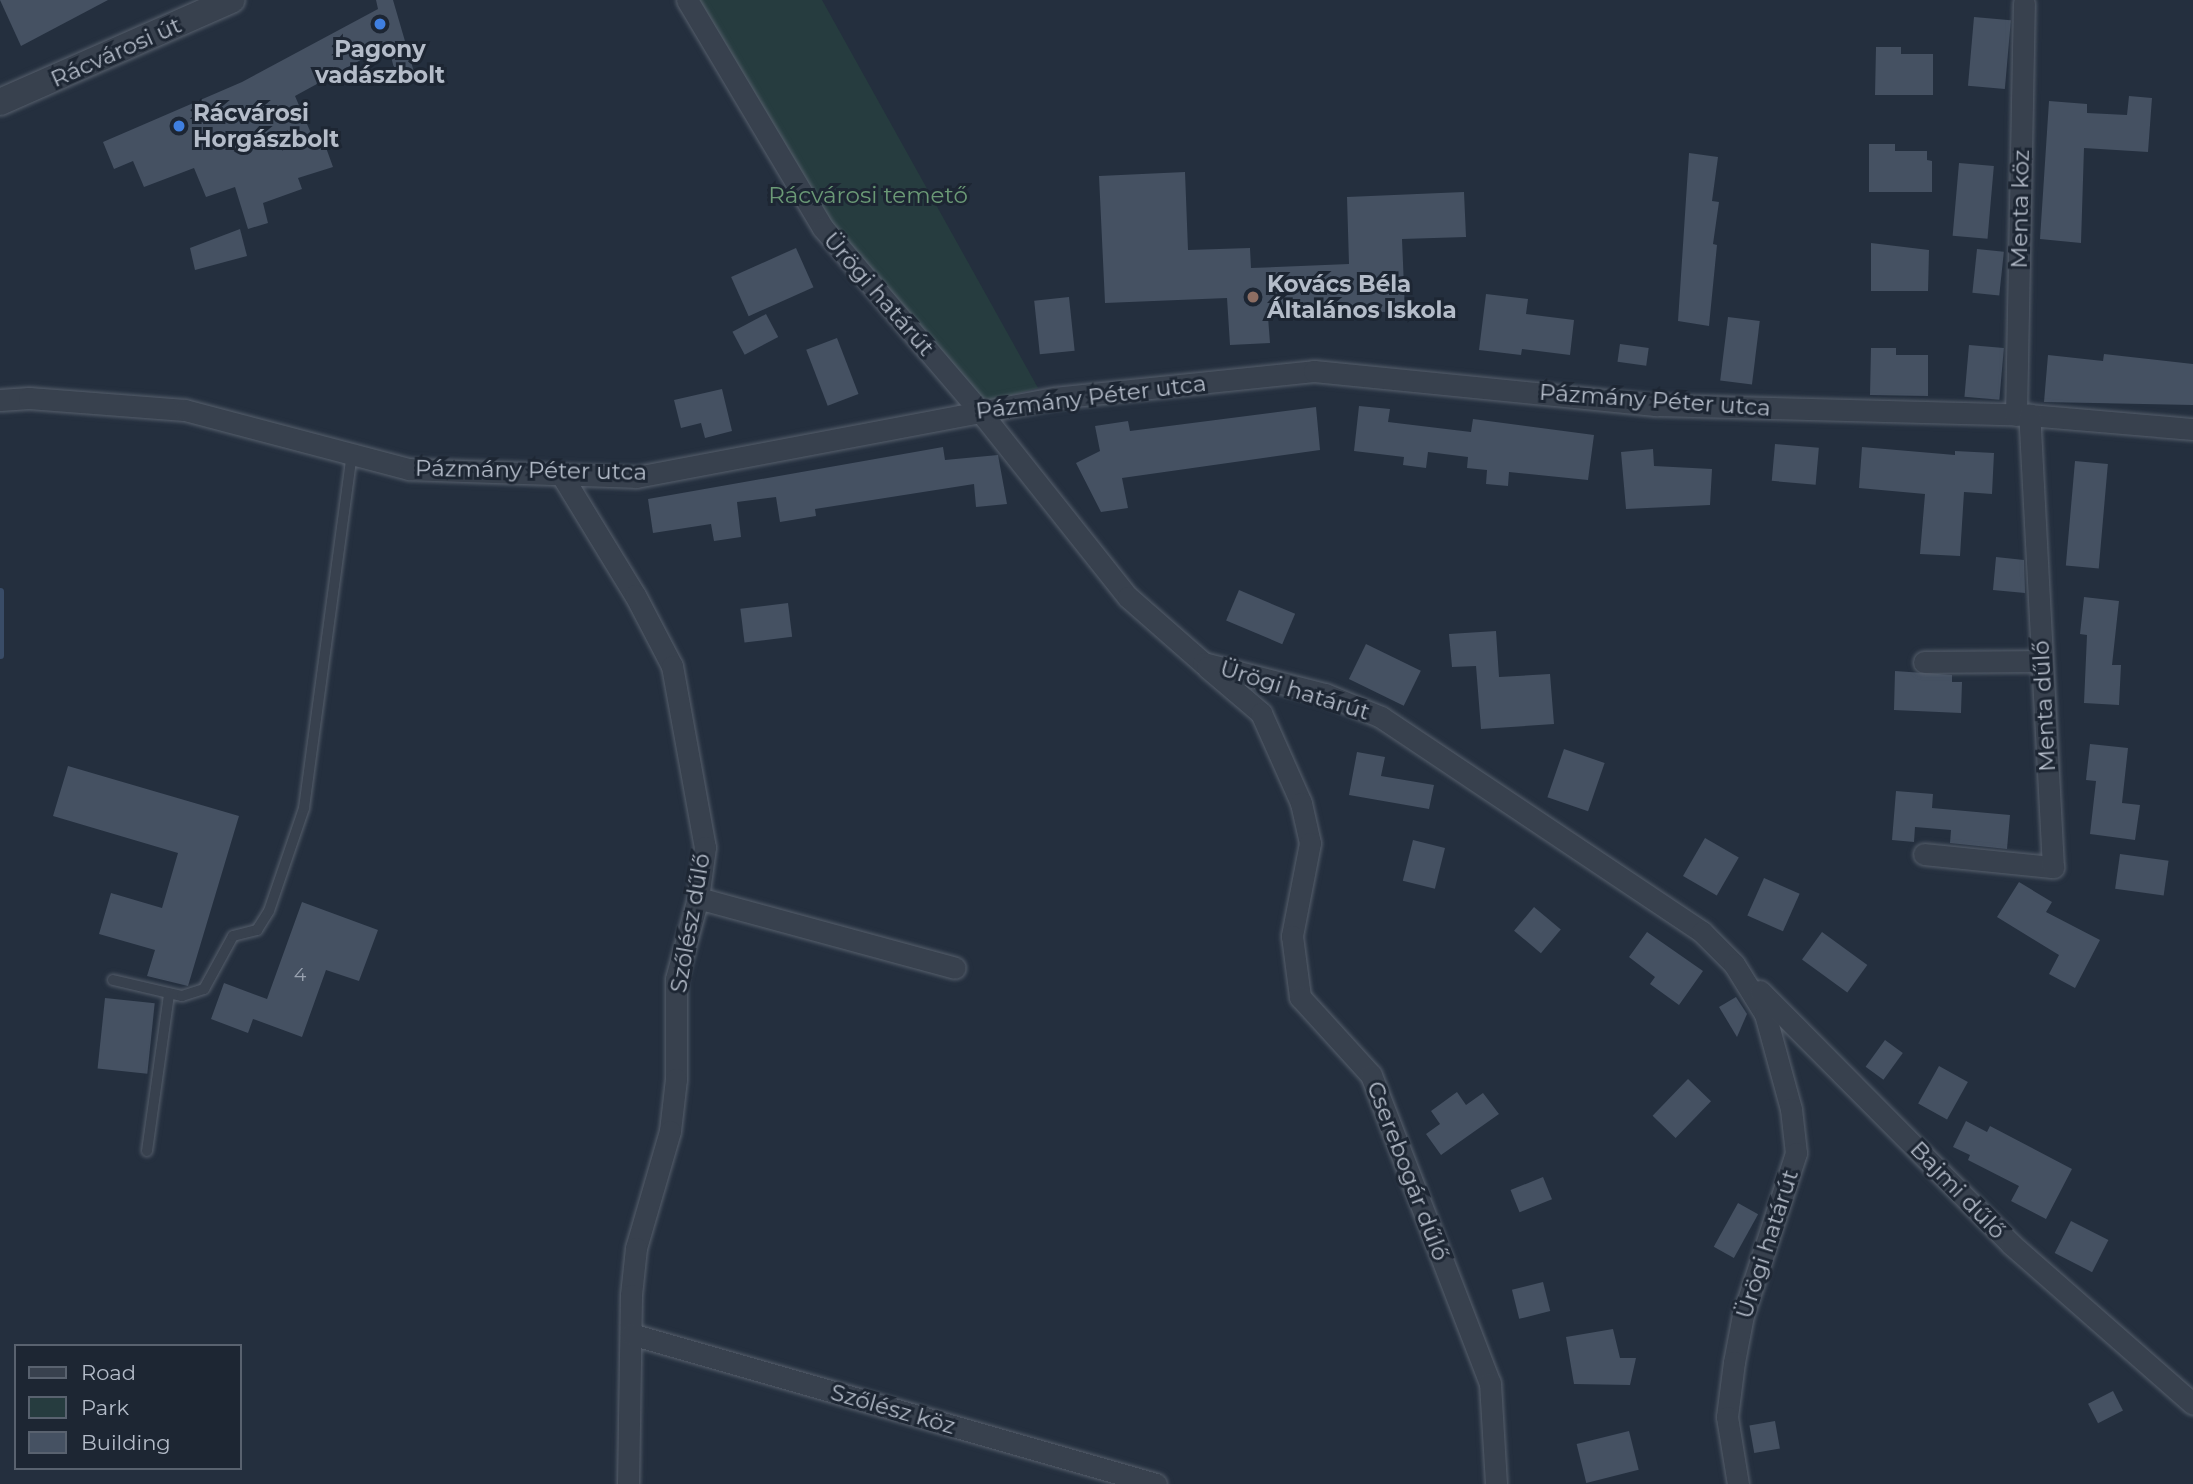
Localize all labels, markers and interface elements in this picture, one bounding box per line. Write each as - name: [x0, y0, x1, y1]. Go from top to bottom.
- street label: Rácvárosi út: [46, 11, 186, 93]
- marker: Pagony vadászbolt: [372, 16, 388, 32]
- place label: Pagony vadászbolt: [315, 35, 445, 89]
- place label: Rácvárosi Horgászbolt: [193, 99, 339, 153]
- marker: Rácvárosi Horgászbolt: [171, 118, 187, 134]
- street label: Menta köz: [2005, 149, 2035, 269]
- park label: Rácvárosi temető: [768, 181, 968, 209]
- street label: Ürögi határút: [818, 226, 940, 362]
- place label: Kovács Béla Általános Iskola: [1267, 270, 1457, 324]
- marker: Kovács Béla Általános Iskola: [1245, 289, 1261, 305]
- street label: Pázmány Péter utca: [974, 369, 1208, 425]
- street label: Pázmány Péter utca: [1538, 378, 1772, 422]
- street label: Pázmány Péter utca: [415, 454, 647, 486]
- street label: Menta dűlő: [2027, 640, 2061, 772]
- street label: Ürögi határút: [1217, 654, 1373, 726]
- street label: Szőlész dűlő: [664, 851, 716, 995]
- house number: 4: [294, 964, 306, 986]
- street label: Cserebogár dűlő: [1361, 1077, 1455, 1265]
- street label: Bajmi dűlő: [1904, 1135, 2012, 1245]
- street label: Ürögi határút: [1730, 1166, 1804, 1322]
- legend: [14, 1344, 242, 1470]
- text: Road: [81, 1360, 136, 1385]
- street label: Szőlész köz: [827, 1378, 959, 1440]
- text: Park: [81, 1395, 129, 1420]
- text: Building: [81, 1430, 171, 1455]

